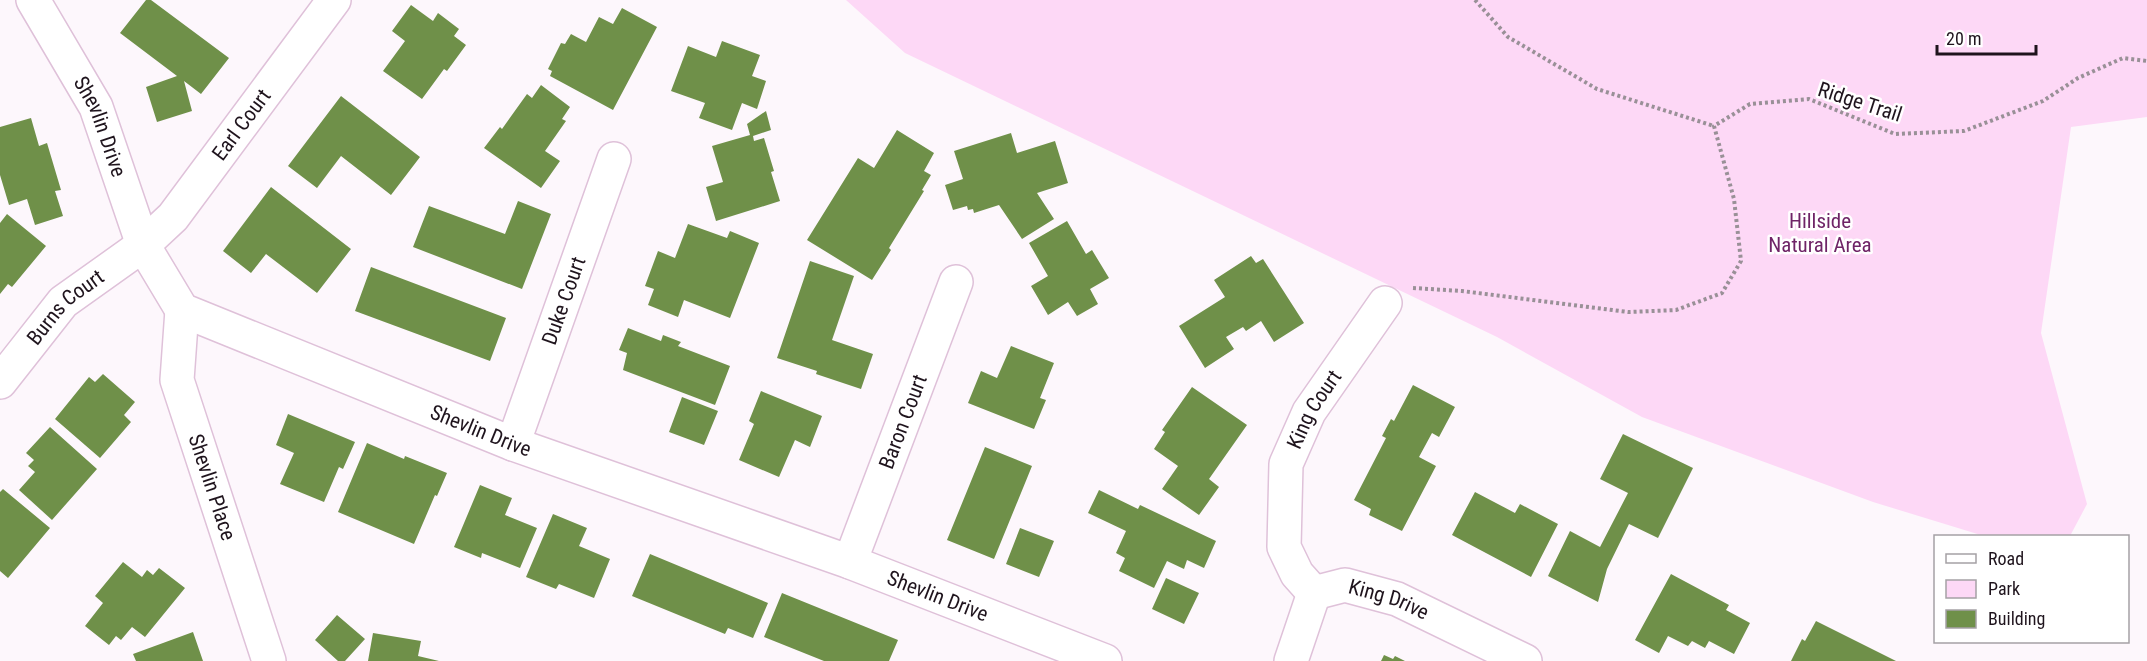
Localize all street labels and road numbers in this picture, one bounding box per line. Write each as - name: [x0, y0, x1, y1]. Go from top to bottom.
- street label: Shevlin Drive: [69, 72, 131, 180]
- street label: Ridge Trail: [1815, 77, 1905, 127]
- street label: Earl Court: [207, 85, 276, 165]
- street label: Duke Court: [537, 253, 590, 348]
- street label: Burns Court: [22, 265, 109, 349]
- street label: King Court: [1282, 365, 1347, 453]
- street label: Baron Court: [874, 371, 932, 472]
- street label: Shevlin Drive: [427, 400, 534, 461]
- street label: Shevlin Place: [184, 431, 241, 544]
- street label: Shevlin Drive: [884, 566, 992, 627]
- street label: King Drive: [1346, 575, 1433, 625]

